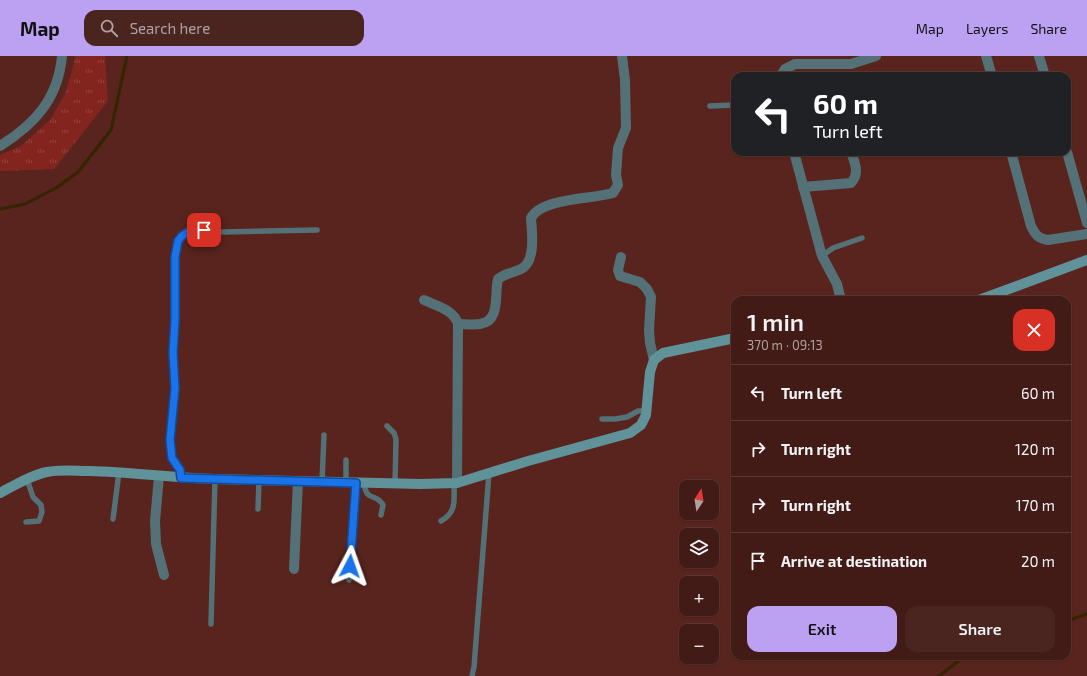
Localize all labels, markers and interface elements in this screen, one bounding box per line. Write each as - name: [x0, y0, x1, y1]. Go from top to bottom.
- search box: [84, 10, 364, 46]
- text: Map: [20, 17, 60, 40]
- icon: search: [98, 17, 120, 39]
- text: Search here: [130, 19, 210, 37]
- text: Map: [916, 20, 944, 37]
- text: Layers: [966, 20, 1008, 37]
- text: Share: [1030, 20, 1067, 37]
- text: 60 m: [813, 86, 878, 120]
- icon: left: [747, 88, 799, 140]
- text: Turn left: [813, 120, 883, 142]
- pin: [187, 213, 221, 247]
- icon: arrive: [193, 219, 215, 241]
- text: 1 min: [747, 307, 804, 336]
- button: close: [1013, 309, 1055, 351]
- text: 370 m · 09:13: [747, 337, 823, 353]
- icon: left: [747, 382, 769, 404]
- text: Turn left: [781, 384, 842, 402]
- text: 60 m: [1021, 384, 1055, 402]
- icon: right: [747, 438, 769, 460]
- text: Turn right: [781, 440, 851, 458]
- text: 120 m: [1015, 440, 1055, 458]
- north arrow: [679, 480, 719, 520]
- map controls: [679, 480, 719, 664]
- icon: right: [747, 494, 769, 516]
- text: Turn right: [781, 496, 851, 514]
- text: 170 m: [1016, 496, 1055, 514]
- button: layers: [679, 528, 719, 568]
- position arrow: [329, 545, 371, 587]
- icon: arrive: [747, 550, 769, 572]
- text: Arrive at destination: [781, 552, 927, 570]
- text: 20 m: [1021, 552, 1055, 570]
- button: +: [679, 576, 719, 616]
- button: Exit: [747, 606, 897, 652]
- button: Share: [905, 606, 1055, 652]
- button: −: [679, 624, 719, 664]

